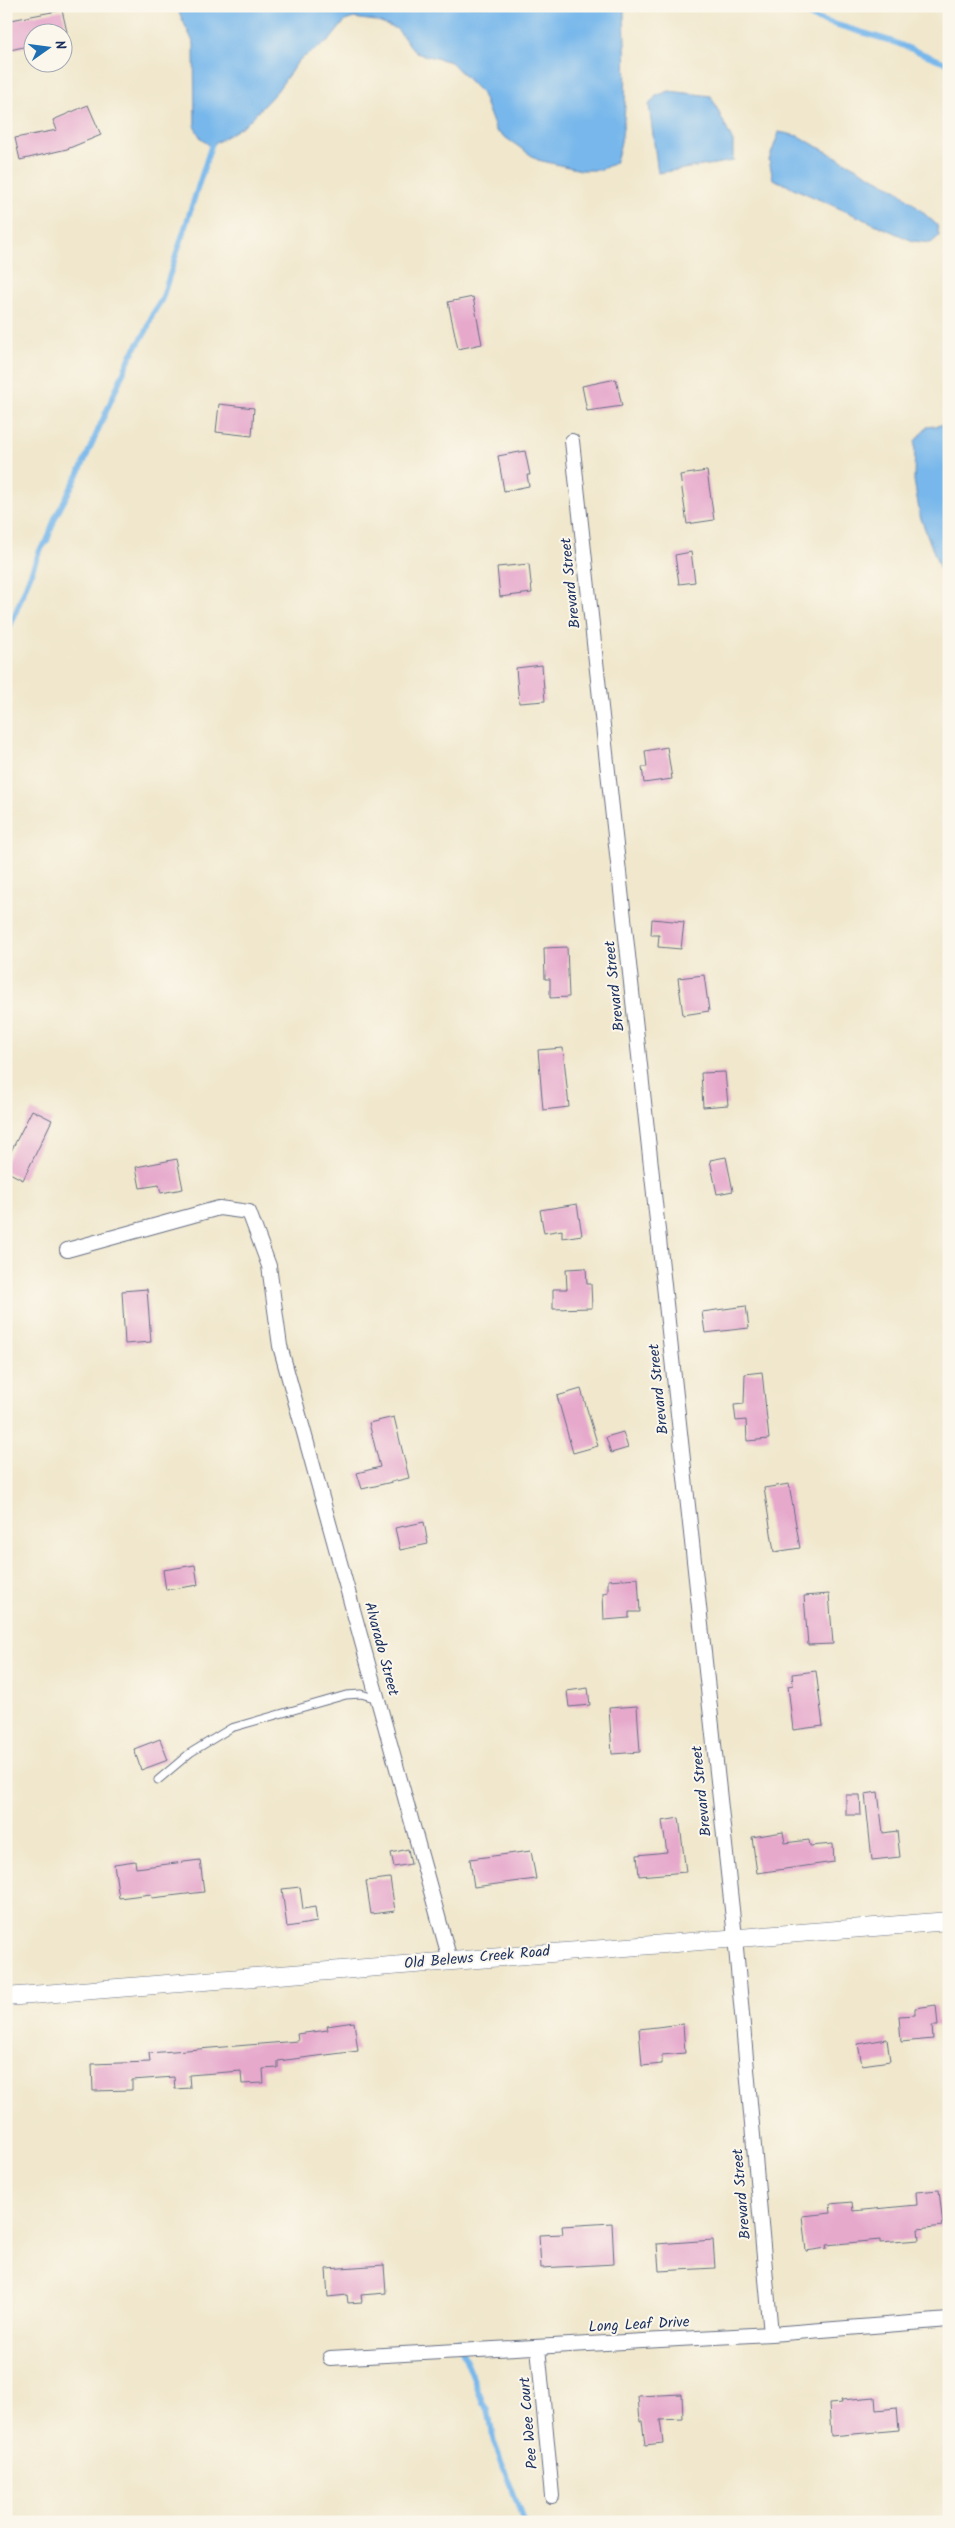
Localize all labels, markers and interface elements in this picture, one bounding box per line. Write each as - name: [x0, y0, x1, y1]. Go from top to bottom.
- north arrow: [22, 22, 72, 72]
- text: N: [48, 38, 71, 52]
- street label: Brevard Street: [554, 536, 588, 630]
- street label: Brevard Street: [598, 939, 632, 1033]
- street label: Brevard Street: [642, 1342, 676, 1436]
- street label: Alvarado Street: [357, 1599, 405, 1699]
- street label: Brevard Street: [685, 1744, 719, 1838]
- street label: Old Belews Creek Road: [403, 1940, 551, 1976]
- street label: Brevard Street: [726, 2147, 758, 2240]
- street label: Long Leaf Drive: [588, 2310, 690, 2340]
- street label: Pee Wee Court: [513, 2376, 545, 2470]

